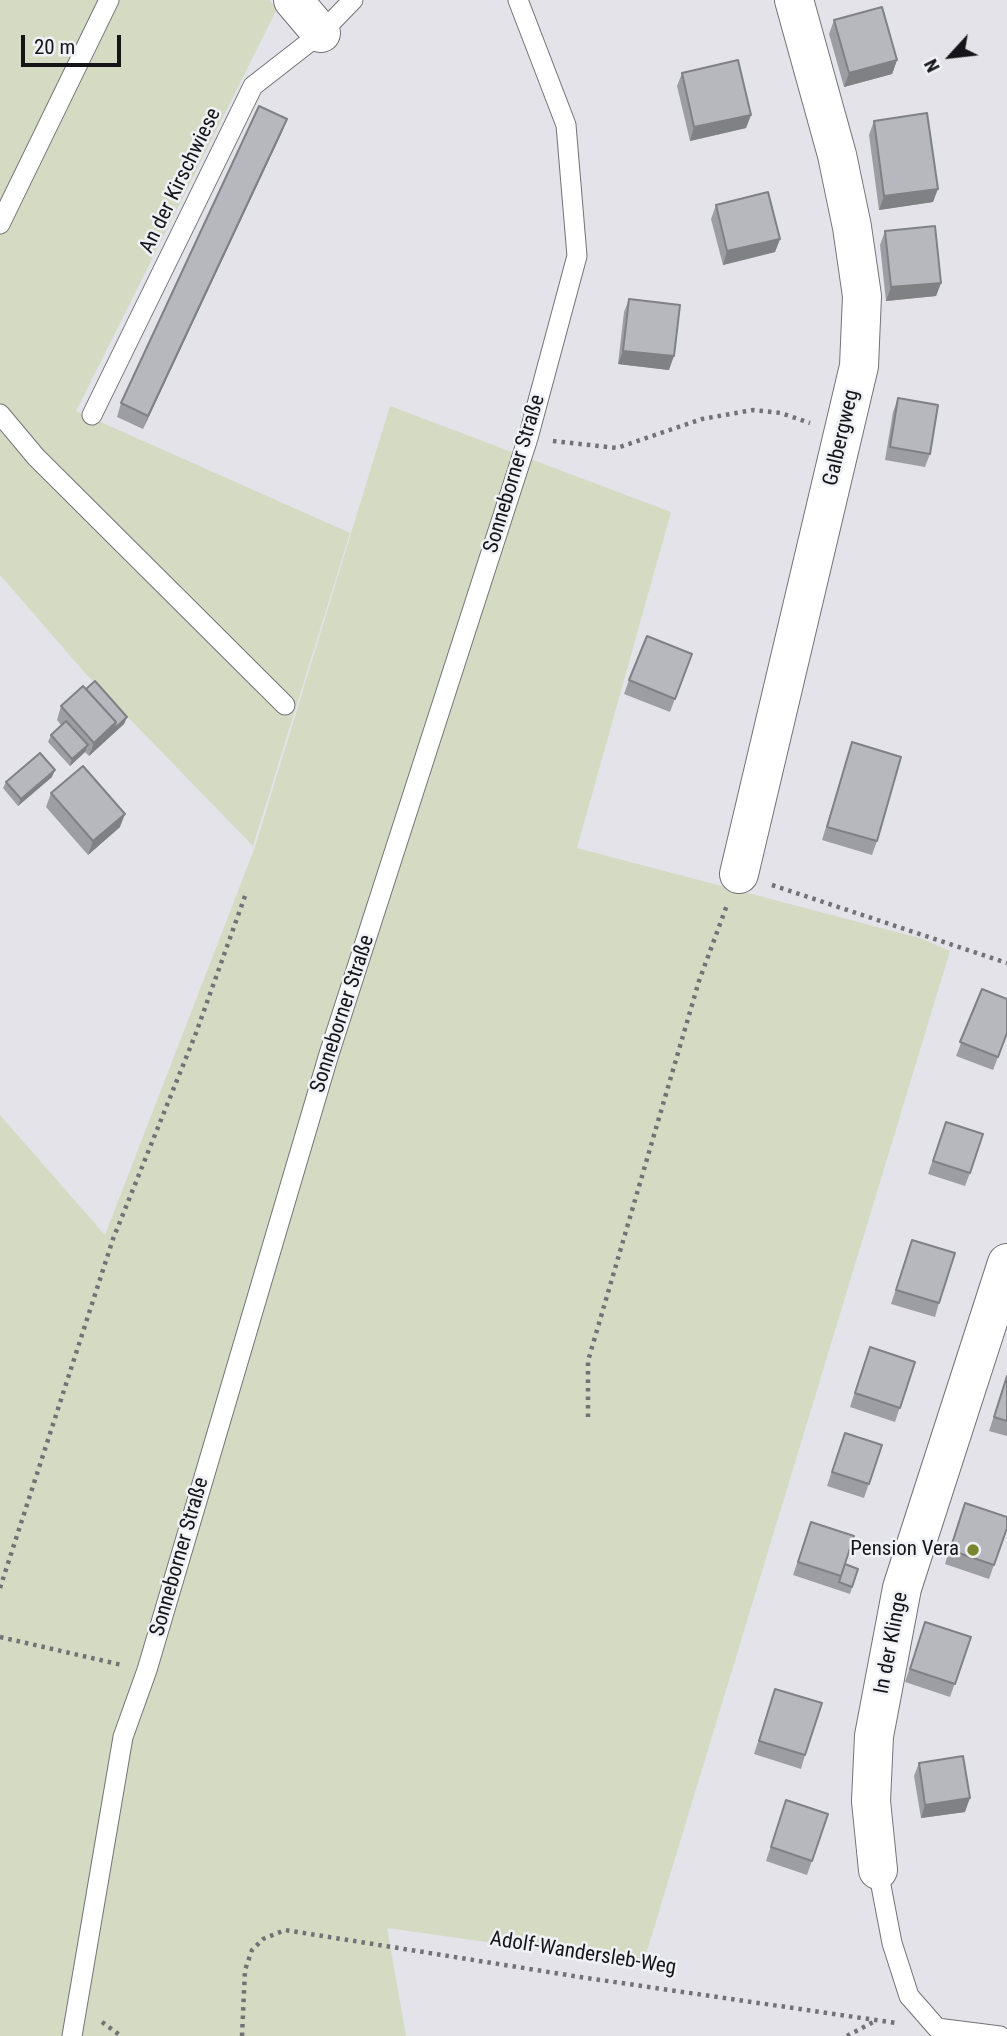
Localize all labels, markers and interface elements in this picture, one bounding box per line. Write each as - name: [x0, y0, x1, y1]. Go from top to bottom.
- scale bar: [24, 21, 124, 65]
- north arrow: [916, 21, 986, 91]
- text: 20 m: [34, 35, 75, 59]
- text: N: [919, 55, 945, 76]
- street label: An der Kirschwiese: [135, 104, 227, 258]
- street label: Galbergweg: [819, 387, 865, 489]
- street label: Sonneborner Straße: [479, 392, 551, 556]
- street label: Sonneborner Straße: [306, 932, 380, 1096]
- street label: Sonneborner Straße: [145, 1475, 215, 1639]
- place label: Pension Vera: [850, 1537, 959, 1563]
- marker: Pension Vera: [965, 1542, 981, 1558]
- street label: In der Klinge: [870, 1590, 914, 1696]
- street label: Adolf-Wandersleb-Weg: [488, 1927, 678, 1981]

